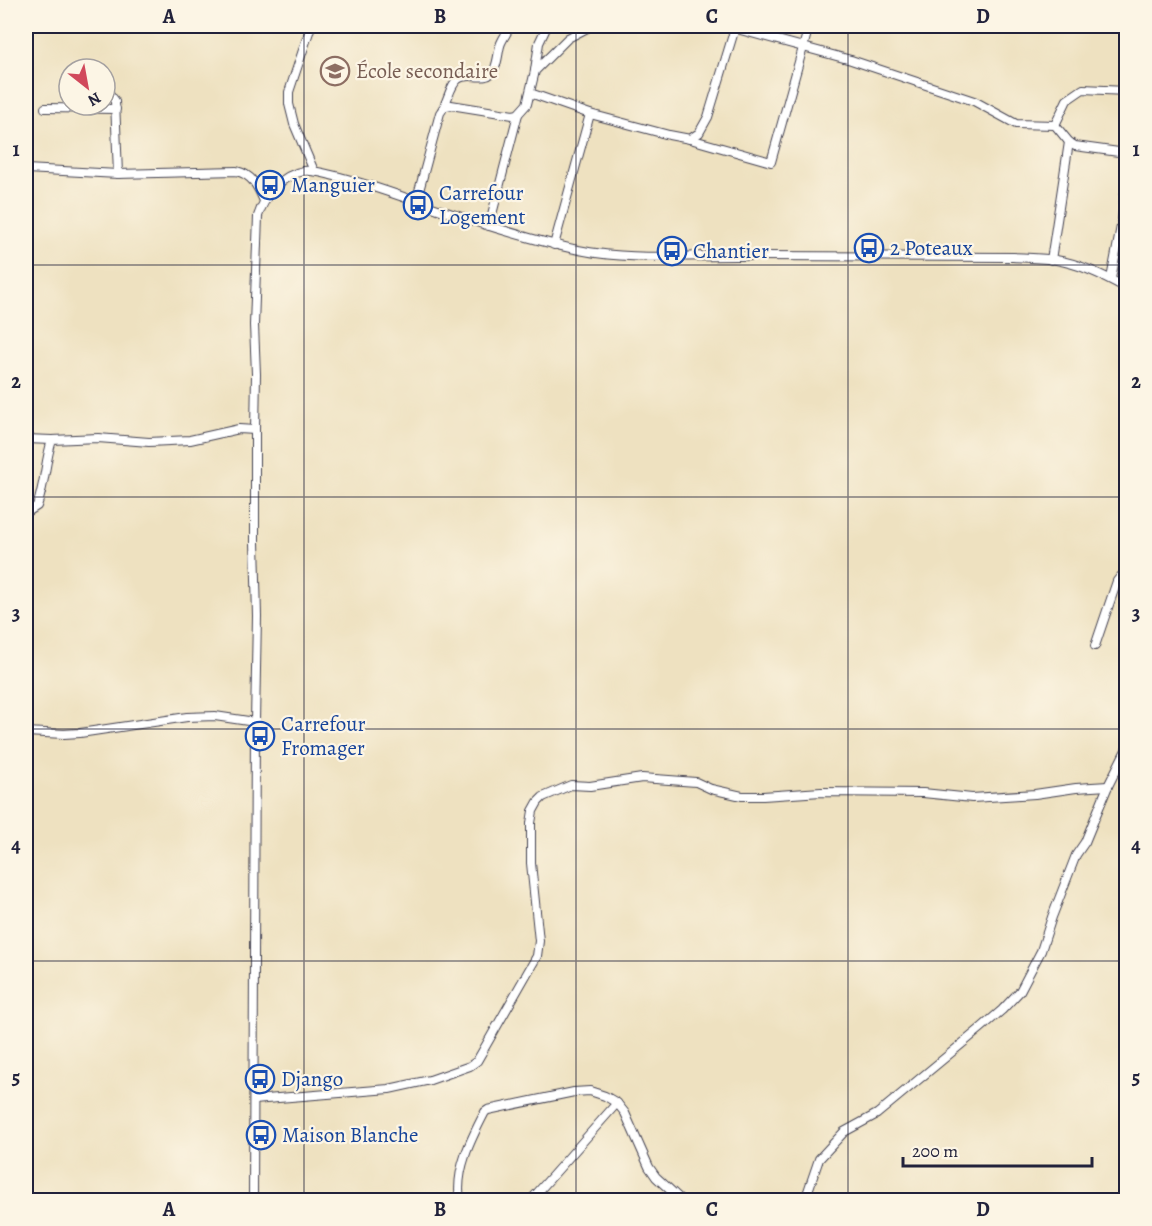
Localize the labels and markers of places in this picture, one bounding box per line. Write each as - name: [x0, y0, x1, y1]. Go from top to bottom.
- school or university icon: École secondaire: [319, 55, 351, 87]
- place label: École secondaire: [356, 57, 498, 85]
- bus stop icon: Manguier: [254, 169, 286, 201]
- place label: Manguier: [291, 171, 375, 199]
- place label: Carrefour Logement: [439, 179, 525, 231]
- bus stop icon: Carrefour Logement: [402, 189, 434, 221]
- bus stop icon: 2 Poteaux: [853, 232, 885, 264]
- place label: 2 Poteaux: [890, 234, 973, 262]
- bus stop icon: Chantier: [656, 235, 688, 267]
- place label: Chantier: [693, 237, 769, 265]
- place label: Carrefour Fromager: [281, 710, 366, 762]
- bus stop icon: Carrefour Fromager: [244, 720, 276, 752]
- bus stop icon: Django: [244, 1063, 276, 1095]
- place label: Django: [281, 1065, 343, 1093]
- bus stop icon: Maison Blanche: [245, 1119, 277, 1151]
- place label: Maison Blanche: [282, 1121, 418, 1149]

